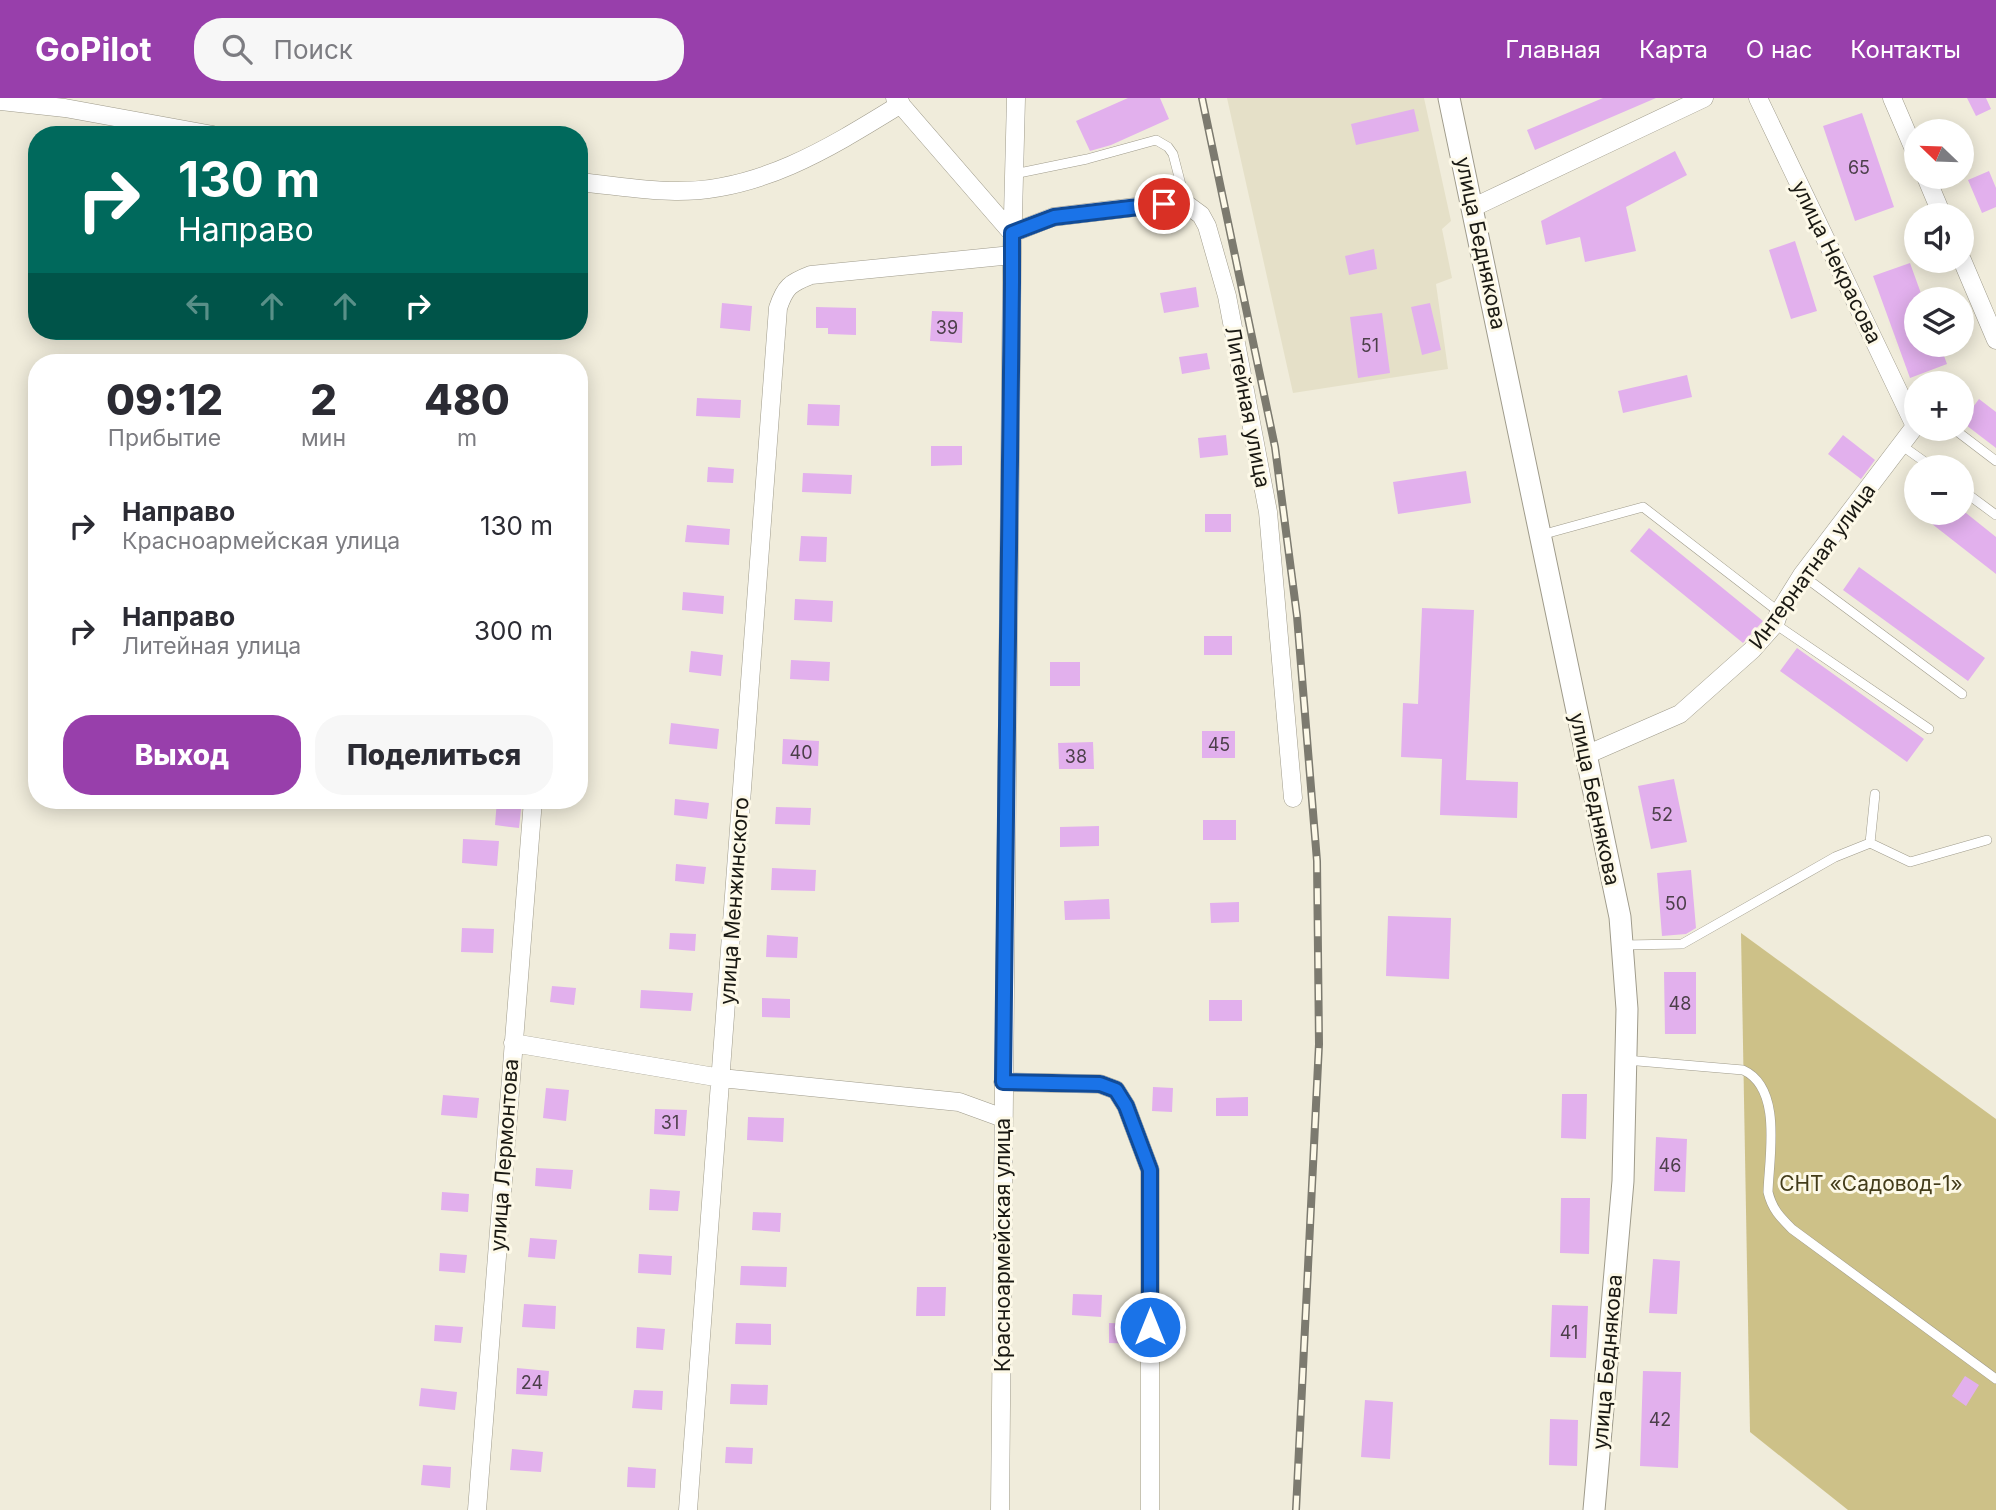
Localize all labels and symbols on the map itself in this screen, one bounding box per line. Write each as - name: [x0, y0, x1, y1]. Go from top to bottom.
- north arrow: [1904, 119, 1974, 189]
- street label: улица Беднякова: [1450, 154, 1512, 332]
- house number: 65: [1848, 157, 1870, 178]
- pin: [1134, 174, 1194, 234]
- street label: улица Некрасова: [1787, 177, 1887, 347]
- house number: 39: [936, 317, 958, 338]
- street label: Литейная улица: [1220, 324, 1276, 490]
- house number: 51: [1361, 335, 1379, 356]
- street label: Интернатная улица: [1744, 478, 1880, 654]
- street label: улица Беднякова: [1564, 710, 1626, 888]
- house number: 45: [1208, 734, 1230, 755]
- house number: 40: [790, 742, 812, 763]
- house number: 38: [1065, 746, 1087, 767]
- street label: улица Менжинского: [714, 796, 754, 1006]
- house number: 52: [1651, 804, 1673, 825]
- house number: 50: [1665, 893, 1687, 914]
- house number: 48: [1669, 993, 1691, 1014]
- street label: улица Лермонтова: [485, 1058, 523, 1252]
- house number: 31: [661, 1112, 679, 1133]
- street label: Красноармейская улица: [990, 1118, 1015, 1372]
- house number: 46: [1659, 1155, 1681, 1176]
- park label: СНТ «Садовод-1»: [1779, 1171, 1963, 1196]
- street label: улица Беднякова: [1587, 1273, 1627, 1451]
- position arrow: [1113, 1290, 1187, 1364]
- house number: 41: [1560, 1322, 1578, 1343]
- house number: 24: [521, 1372, 543, 1393]
- house number: 42: [1649, 1409, 1671, 1430]

